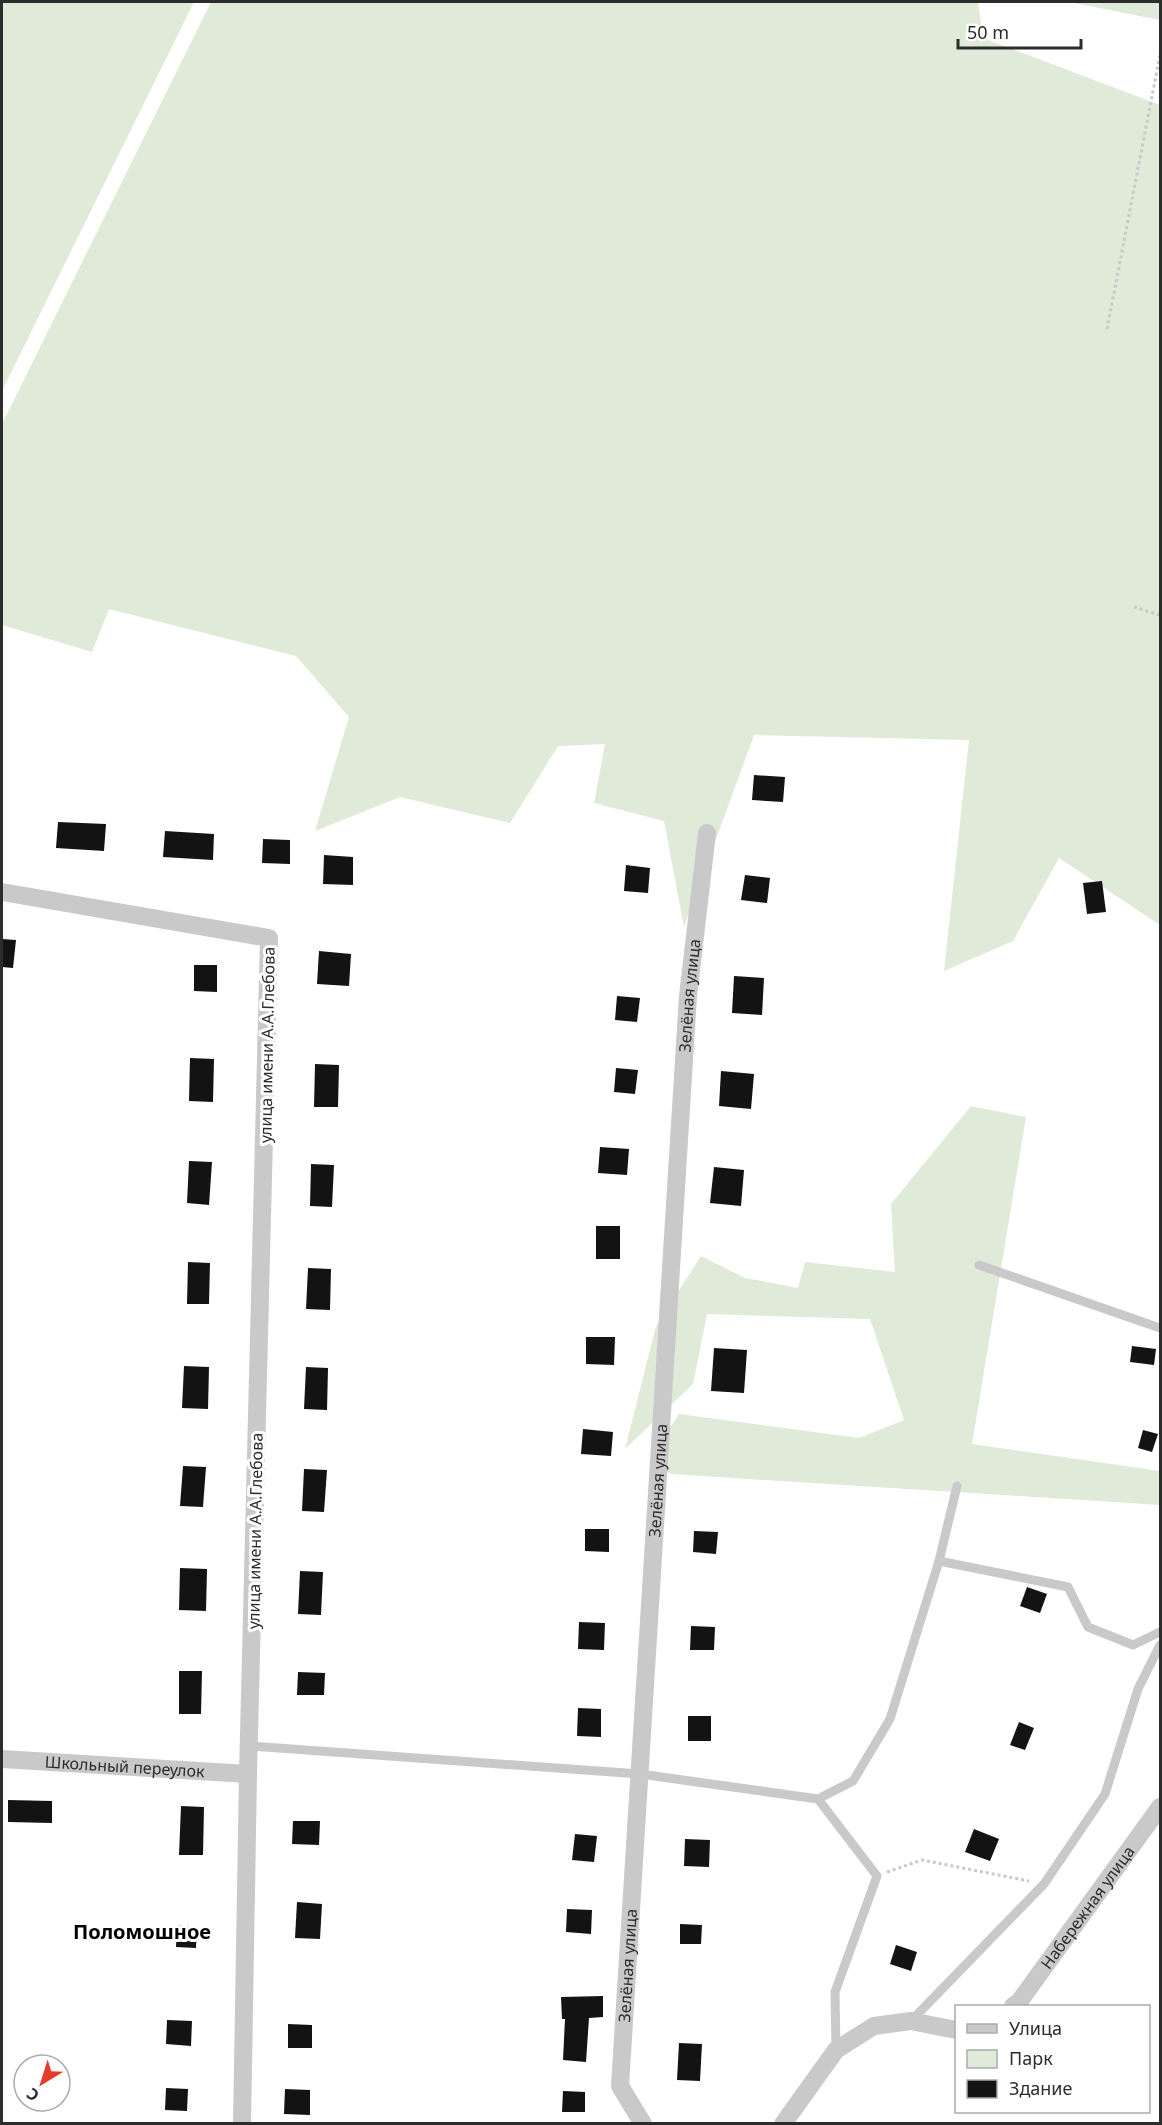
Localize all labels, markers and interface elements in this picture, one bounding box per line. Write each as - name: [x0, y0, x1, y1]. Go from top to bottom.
- scale bar: [958, 12, 1081, 50]
- text: 50 m: [967, 20, 1009, 44]
- street label: Зелёная улица: [674, 938, 706, 1053]
- street label: улица имени А.А.Глебова: [254, 947, 280, 1143]
- street label: Зелёная улица: [643, 1423, 672, 1538]
- street label: улица имени А.А.Глебова: [242, 1433, 268, 1629]
- street label: Школьный переулок: [44, 1751, 206, 1782]
- street label: Набережная улица: [1035, 1841, 1139, 1973]
- street label: Зелёная улица: [613, 1908, 642, 2023]
- district label: Поломошное: [73, 1918, 211, 1945]
- legend: [955, 2005, 1150, 2113]
- text: Улица: [1009, 2016, 1062, 2040]
- text: Парк: [1009, 2046, 1053, 2070]
- north arrow: [12, 2053, 72, 2113]
- text: Здание: [1009, 2076, 1073, 2100]
- text: С: [22, 2083, 44, 2107]

